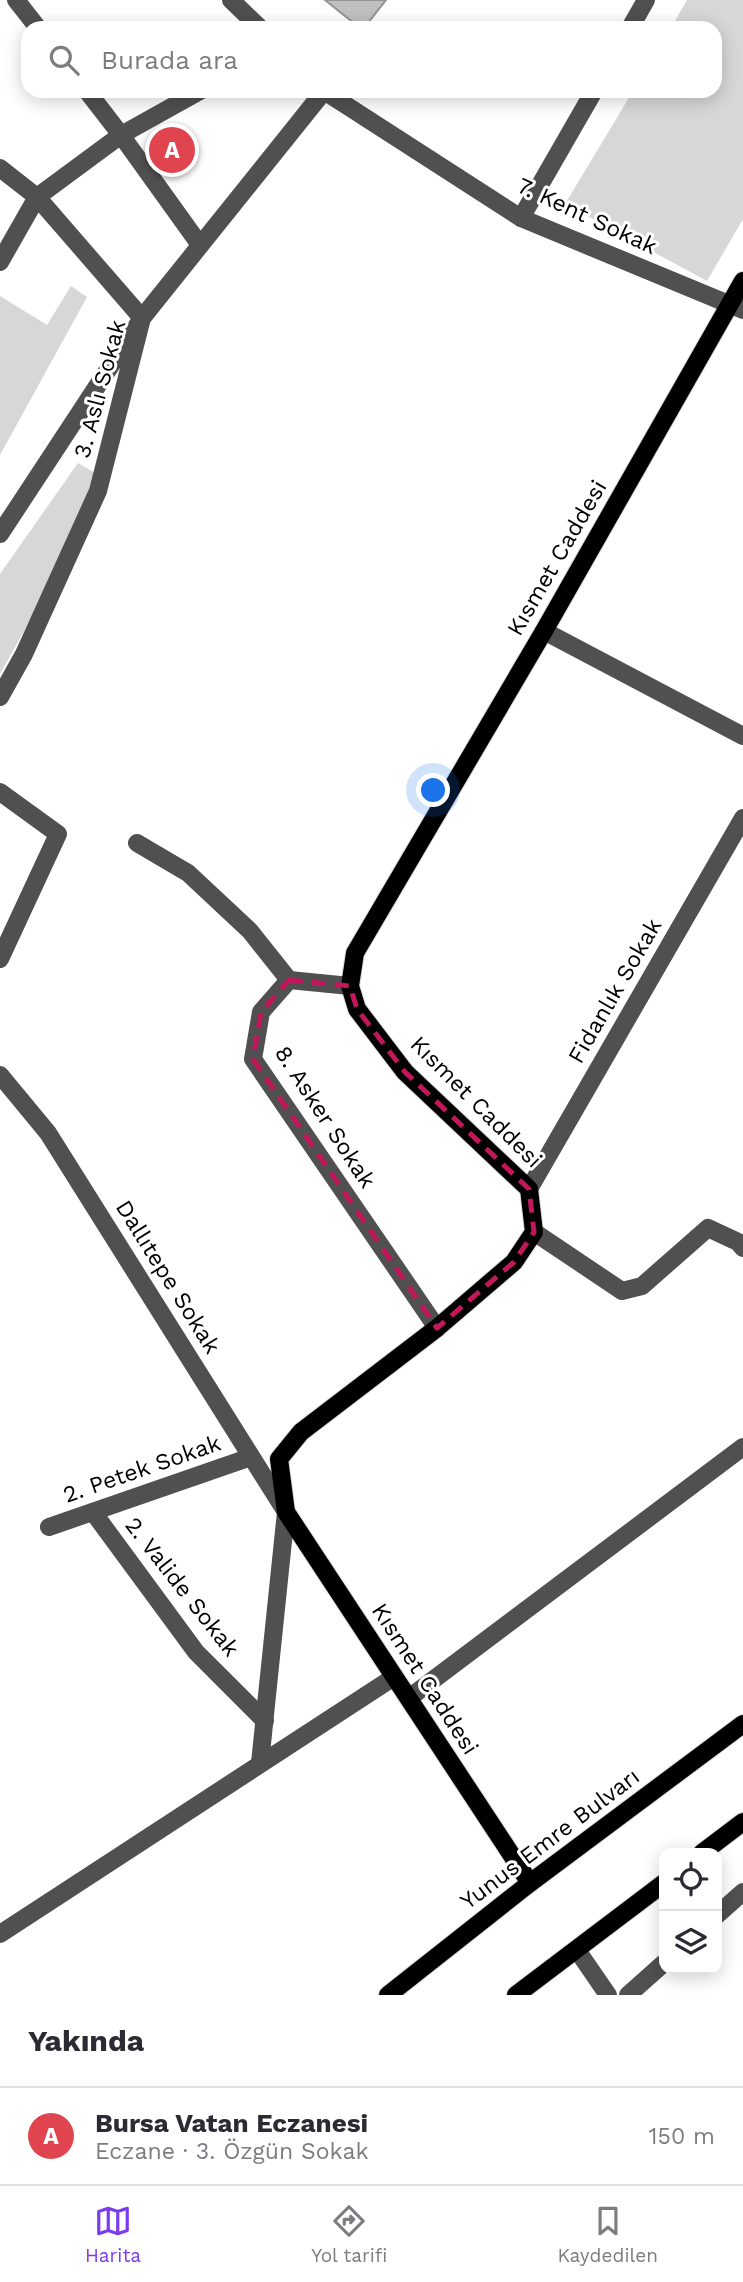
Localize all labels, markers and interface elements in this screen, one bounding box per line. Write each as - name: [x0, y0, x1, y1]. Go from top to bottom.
- search box: [21, 21, 722, 98]
- icon: search: [45, 41, 83, 79]
- text: Burada ara: [101, 45, 238, 75]
- pin: A: [149, 124, 195, 176]
- street label: 7. Kent Sokak: [513, 172, 661, 260]
- street label: 3. Aslı Sokak: [69, 317, 131, 461]
- street label: Kısmet Caddesi: [502, 476, 612, 640]
- your location: [416, 773, 450, 807]
- street label: Fidanlık Sokak: [563, 914, 667, 1068]
- street label: Kısmet Caddesi: [405, 1031, 547, 1173]
- street label: 8. Asker Sokak: [269, 1041, 381, 1193]
- street label: Dallıtepe Sokak: [110, 1195, 226, 1359]
- street label: 2. Petek Sokak: [60, 1429, 224, 1509]
- street label: 2. Valide Sokak: [119, 1512, 245, 1662]
- street label: Kısmet Caddesi: [366, 1598, 484, 1760]
- street label: Yunus Emre Bulvarı: [455, 1763, 645, 1915]
- map controls: [659, 1848, 722, 1974]
- button: locate: [659, 1848, 722, 1911]
- button: layers: [659, 1911, 722, 1974]
- text: Yakında: [28, 2023, 144, 2058]
- text: Bursa Vatan Eczanesi: [95, 2108, 368, 2138]
- text: A: [43, 2123, 59, 2150]
- text: 150 m: [649, 2123, 715, 2150]
- text: Eczane · 3. Özgün Sokak: [95, 2138, 368, 2165]
- tab: Harita: [85, 2202, 141, 2267]
- tab: Yol tarifi: [311, 2202, 387, 2267]
- tab: Kaydedilen: [557, 2202, 658, 2267]

